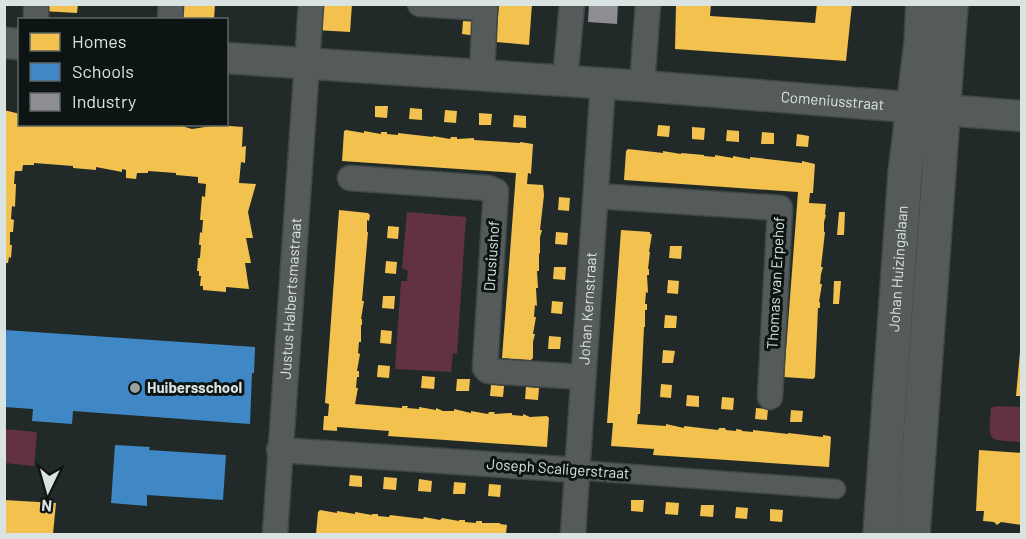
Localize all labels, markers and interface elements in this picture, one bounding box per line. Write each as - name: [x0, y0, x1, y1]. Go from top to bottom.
- legend: [18, 18, 228, 126]
- text: Homes: [72, 30, 126, 52]
- text: Schools: [72, 60, 134, 82]
- street label: Comeniusstraat: [780, 87, 885, 113]
- text: Industry: [72, 90, 136, 112]
- street label: Johan Huizingalaan: [884, 205, 911, 332]
- street label: Thomas van Erpehof: [763, 216, 787, 350]
- street label: Justus Halbertsmastraat: [276, 217, 304, 380]
- street label: Drusiushof: [480, 220, 502, 292]
- street label: Johan Kernstraat: [574, 251, 600, 365]
- place label: Huibersschool: [147, 378, 242, 396]
- marker: Huibersschool: [128, 381, 142, 395]
- street label: Joseph Scaligerstraat: [486, 454, 630, 482]
- north arrow: [18, 461, 78, 521]
- text: N: [41, 497, 53, 516]

